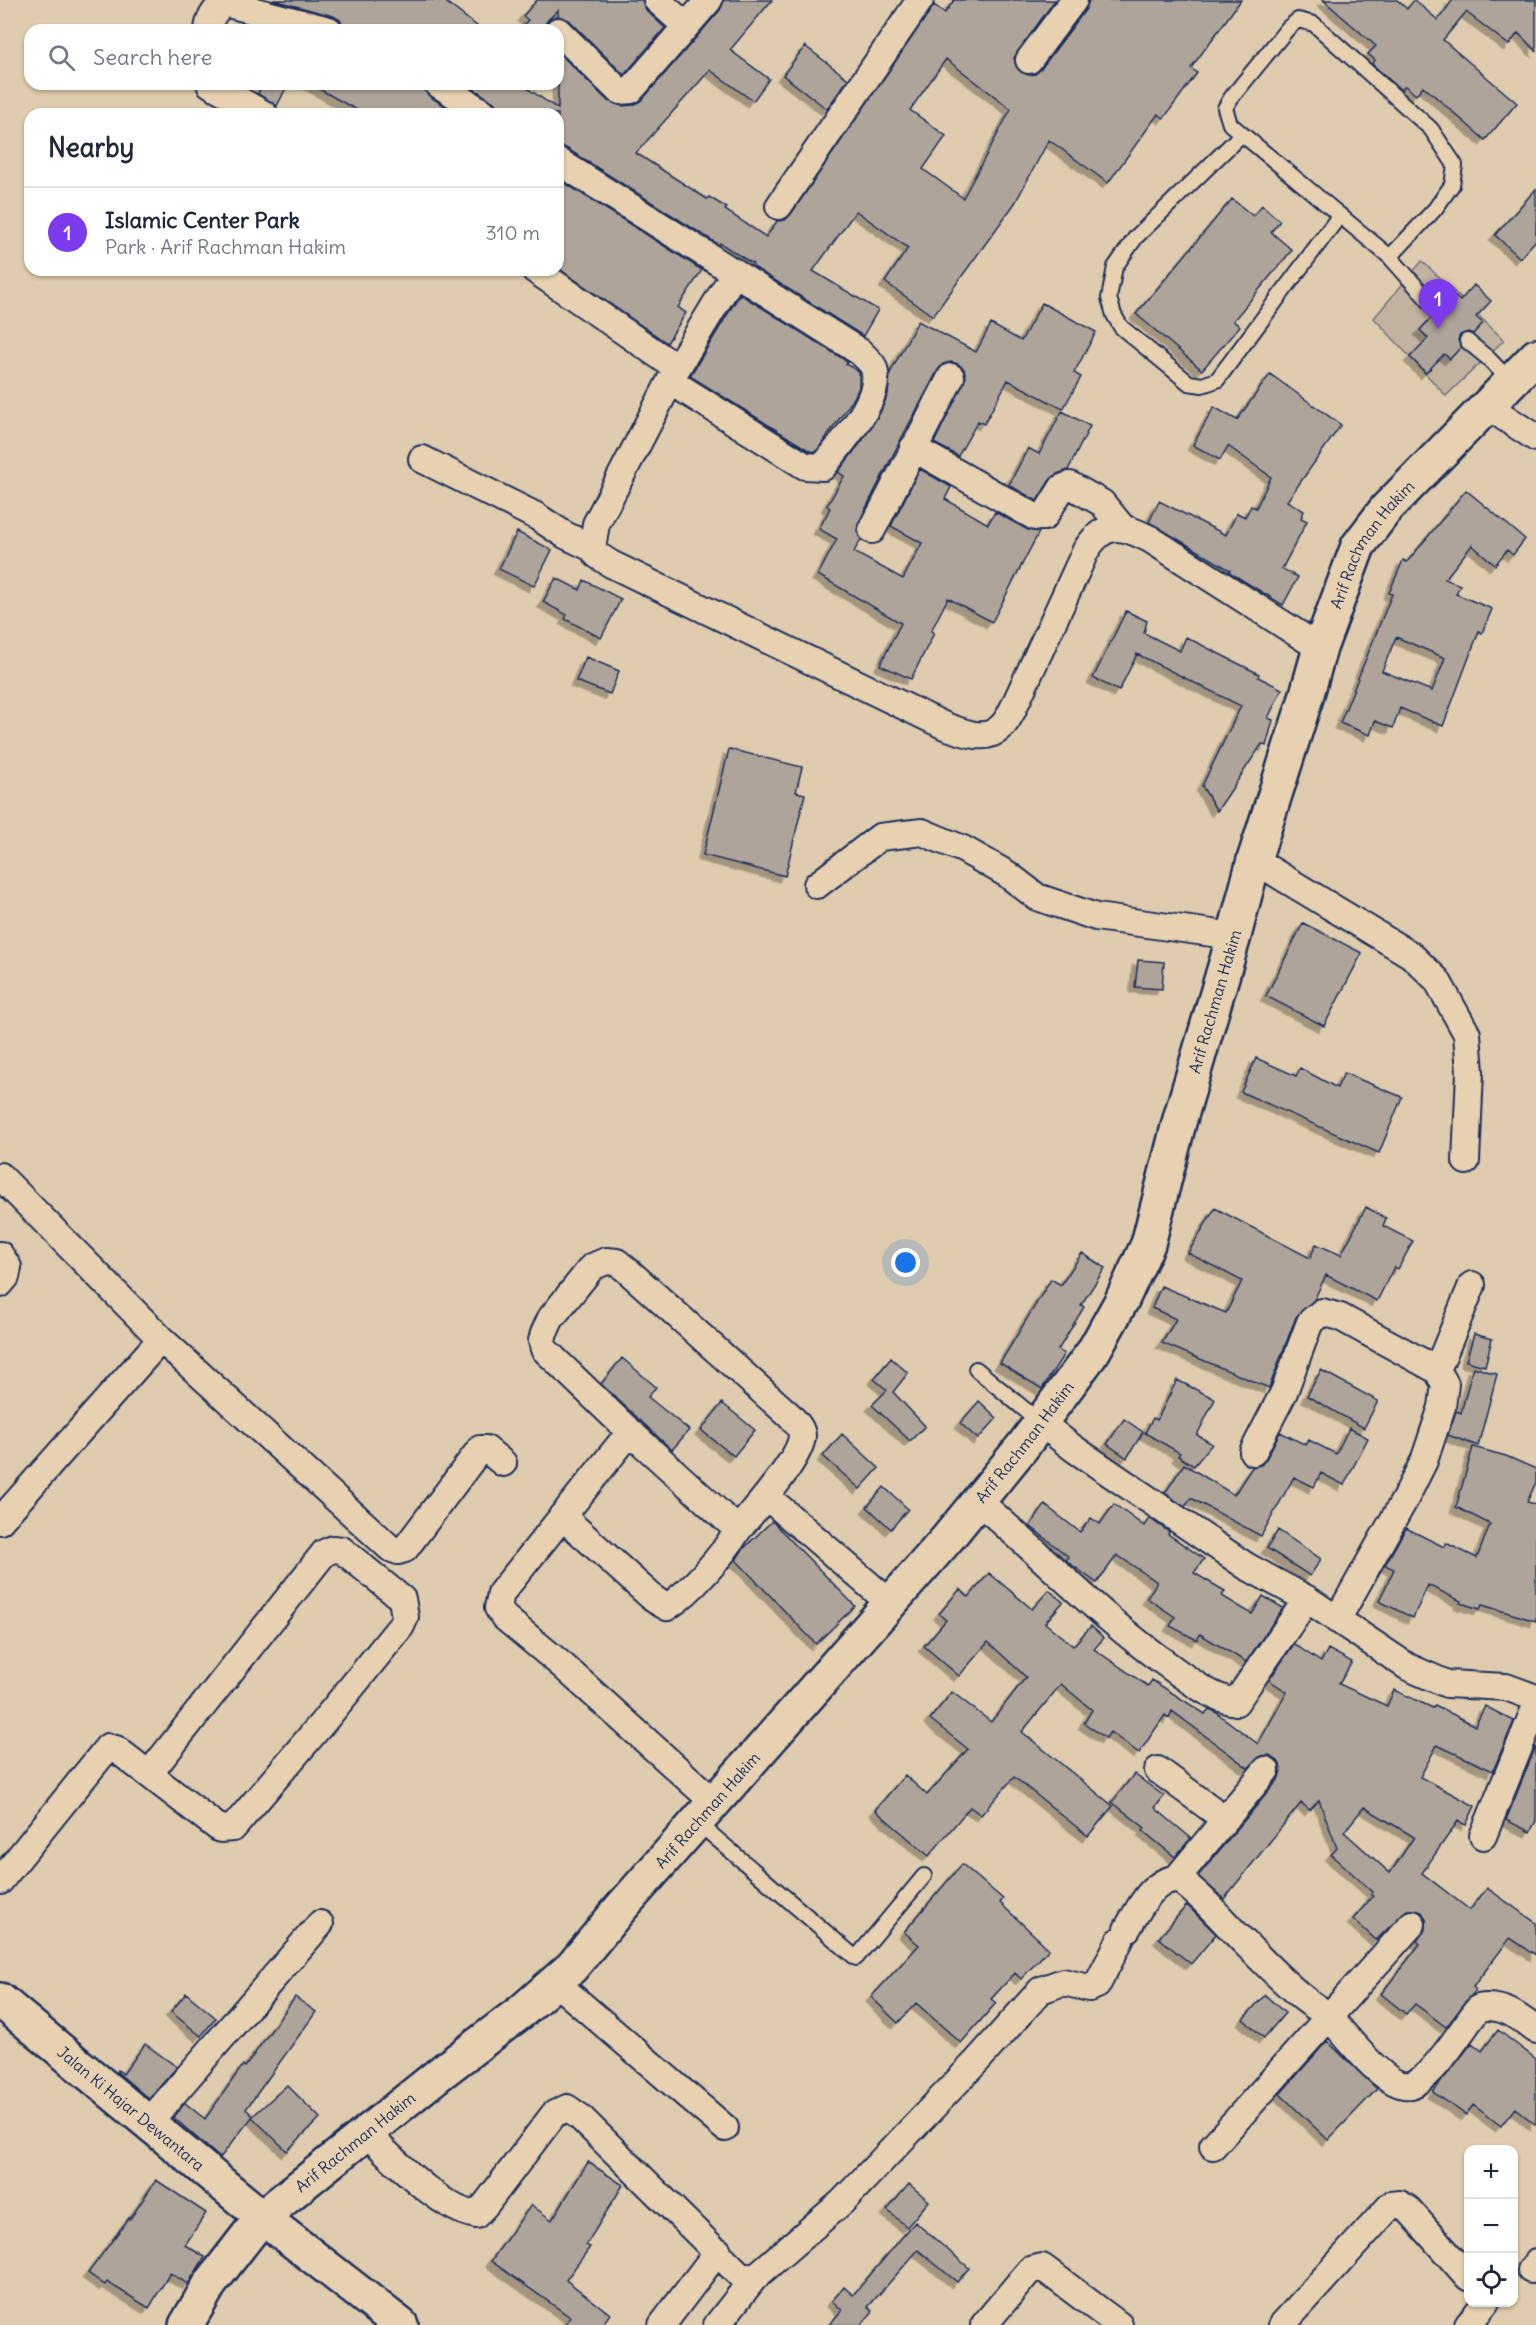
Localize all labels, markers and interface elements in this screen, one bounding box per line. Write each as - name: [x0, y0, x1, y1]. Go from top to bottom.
- search box: [24, 24, 564, 90]
- icon: search: [45, 41, 78, 74]
- text: Search here: [93, 43, 212, 71]
- text: Nearby: [48, 131, 134, 164]
- text: Islamic Center Park: [105, 206, 300, 234]
- text: 1: [64, 220, 71, 245]
- text: 310 m: [485, 220, 540, 245]
- text: Park · Arif Rachman Hakim: [105, 234, 346, 259]
- pin: 1: [1418, 280, 1458, 329]
- street label: Arif Rachman Hakim: [1326, 476, 1419, 611]
- street label: Arif Rachman Hakim: [1184, 927, 1245, 1076]
- your location: [891, 1248, 920, 1277]
- street label: Arif Rachman Hakim: [971, 1377, 1078, 1507]
- street label: Arif Rachman Hakim: [651, 1748, 764, 1872]
- street label: Jalan Ki Hajar Dewantara: [53, 2042, 209, 2175]
- street label: Arif Rachman Hakim: [291, 2087, 419, 2196]
- map controls: [1464, 2145, 1518, 2307]
- button: +: [1464, 2145, 1518, 2199]
- button: −: [1464, 2199, 1518, 2253]
- button: locate: [1464, 2253, 1518, 2307]

